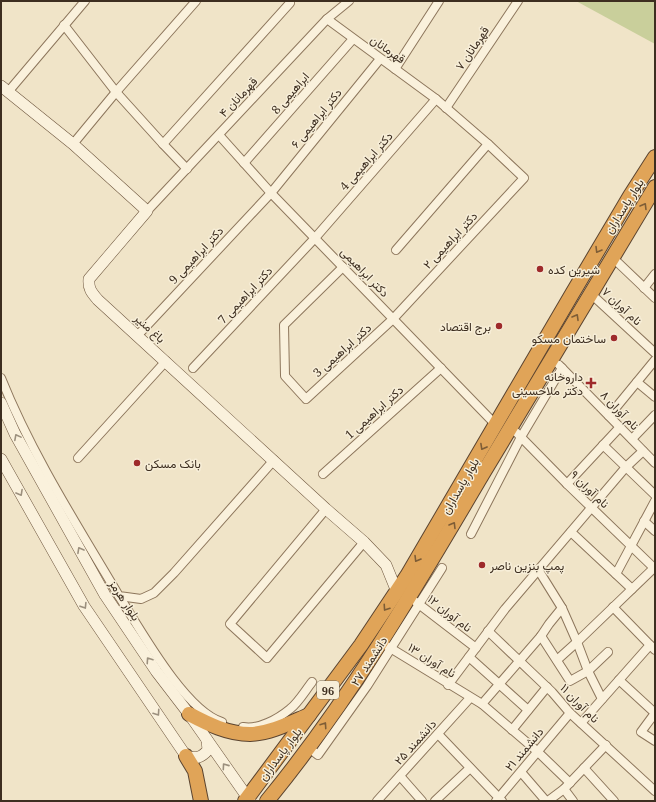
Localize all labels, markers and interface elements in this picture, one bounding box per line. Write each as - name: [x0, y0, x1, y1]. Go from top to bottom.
- street label: قهرمانان ۷: [451, 23, 493, 73]
- street label: قهرمانان: [367, 31, 409, 67]
- street label: ابراهیمی 8: [267, 68, 313, 118]
- street label: قهرمانان ۴: [215, 73, 261, 121]
- street label: دکتر ابراهیمی ۶: [287, 84, 346, 151]
- street label: دکتر ابراهیمی 4: [336, 128, 397, 194]
- street label: بلوار پاسداران: [600, 175, 648, 237]
- one-way arrow: [639, 203, 646, 210]
- street label: دکتر ابراهیمی ۲: [419, 207, 481, 272]
- street label: دکتر ابراهیمی 9: [165, 222, 227, 288]
- street label: دکتر ابراهیمی: [337, 243, 393, 301]
- one-way arrow: [595, 246, 602, 253]
- place label: شیرین کده: [548, 261, 600, 278]
- street label: دکتر ابراهیمی 7: [214, 262, 276, 328]
- marker: شیرین کده: [535, 264, 545, 274]
- street label: نام آوران ۷: [598, 283, 646, 329]
- street label: باغ منیر: [129, 309, 169, 347]
- one-way arrow: [572, 314, 579, 321]
- place label: برج اقتصاد: [440, 318, 491, 336]
- street label: دکتر ابراهیمی 3: [309, 319, 375, 381]
- marker: برج اقتصاد: [494, 321, 504, 331]
- place label: ساختمان مسکو: [532, 330, 606, 347]
- marker: ساختمان مسکو: [609, 333, 619, 343]
- place label: داروخانه دکتر ملاحسینی: [512, 368, 583, 399]
- marker: داروخانه دکتر ملاحسینی: [586, 378, 596, 388]
- street label: دکتر ابراهیمی 1: [341, 381, 407, 443]
- street label: نام آوران ۸: [597, 386, 643, 434]
- one-way arrow: [14, 433, 21, 441]
- one-way arrow: [480, 443, 487, 450]
- place label: بانک مسکن: [145, 455, 201, 472]
- street label: بلوار پاسداران: [437, 455, 483, 517]
- marker: بانک مسکن: [132, 458, 142, 468]
- street label: نام آوران ۹: [567, 466, 613, 512]
- one-way arrow: [16, 489, 23, 496]
- one-way arrow: [449, 522, 456, 529]
- one-way arrow: [77, 547, 85, 554]
- one-way arrow: [415, 555, 422, 562]
- place label: پمپ بنزین ناصر: [489, 557, 565, 574]
- marker: پمپ بنزین ناصر: [477, 560, 487, 570]
- street label: بلوار هرمز: [105, 575, 145, 624]
- street label: نام آوران ۱۲: [424, 590, 476, 636]
- one-way arrow: [79, 602, 87, 609]
- one-way arrow: [384, 604, 391, 611]
- street label: دانشمند ۲۷: [347, 633, 391, 689]
- street label: نام آوران ۱۳: [405, 639, 459, 681]
- one-way arrow: [146, 657, 154, 664]
- street label: نام آوران ۱۱: [557, 680, 603, 726]
- road number: 96: [317, 681, 339, 699]
- one-way arrow: [152, 709, 160, 716]
- street label: دانشمند ۲۵: [390, 715, 440, 768]
- one-way arrow: [319, 723, 326, 730]
- street label: دانشمند ۲۱: [501, 723, 547, 774]
- street label: بلوار پاسداران: [254, 724, 306, 784]
- one-way arrow: [223, 763, 230, 770]

